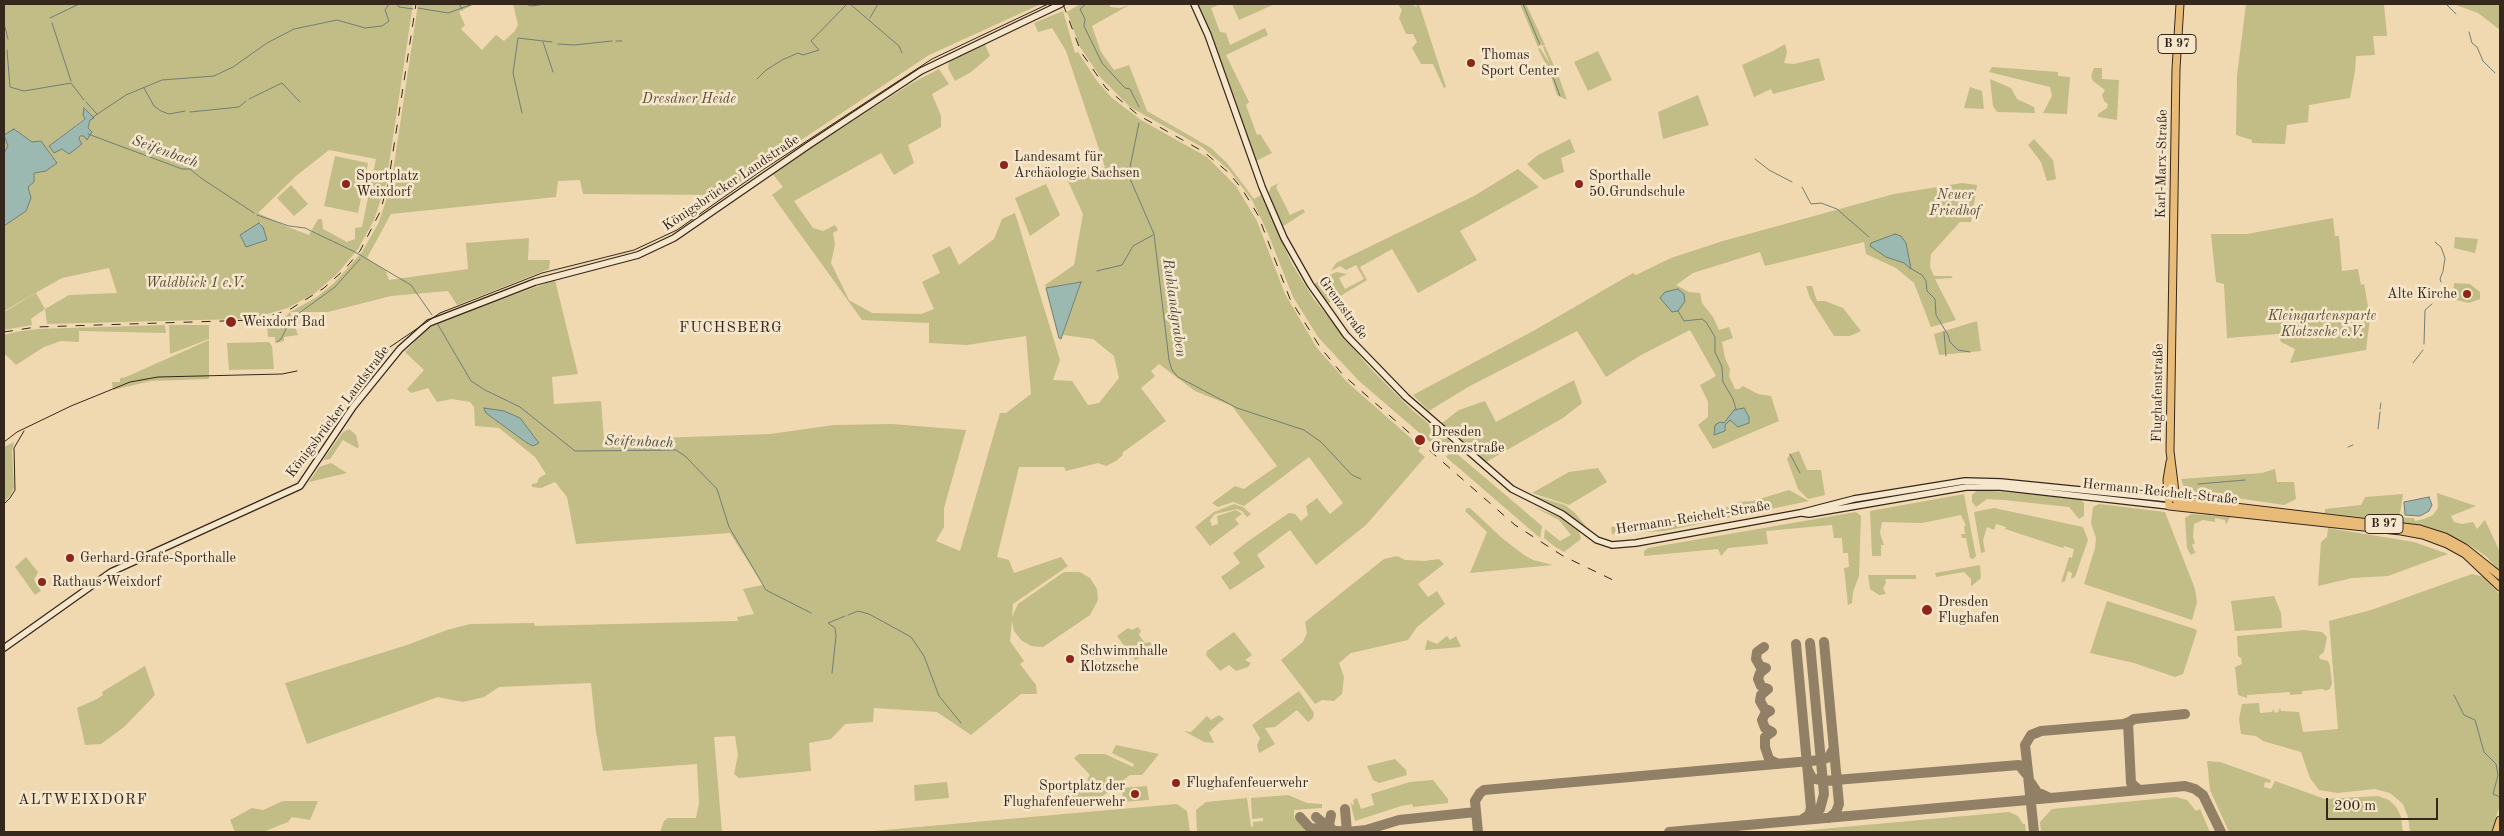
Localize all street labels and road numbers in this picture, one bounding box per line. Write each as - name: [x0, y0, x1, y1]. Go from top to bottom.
- road number: B 97: [2158, 34, 2196, 54]
- street label: Karl-Marx-Straße: [2153, 109, 2171, 219]
- street label: Königsbrücker Landstraße: [660, 131, 802, 235]
- street label: Grenzstraße: [1315, 273, 1371, 343]
- street label: Königsbrücker Landstraße: [283, 343, 393, 481]
- street label: Flughafenstraße: [2149, 343, 2167, 443]
- street label: Hermann-Reichelt-Straße: [2082, 476, 2238, 508]
- street label: Hermann-Reichelt-Straße: [1615, 498, 1771, 538]
- road number: B 97: [2365, 514, 2403, 534]

